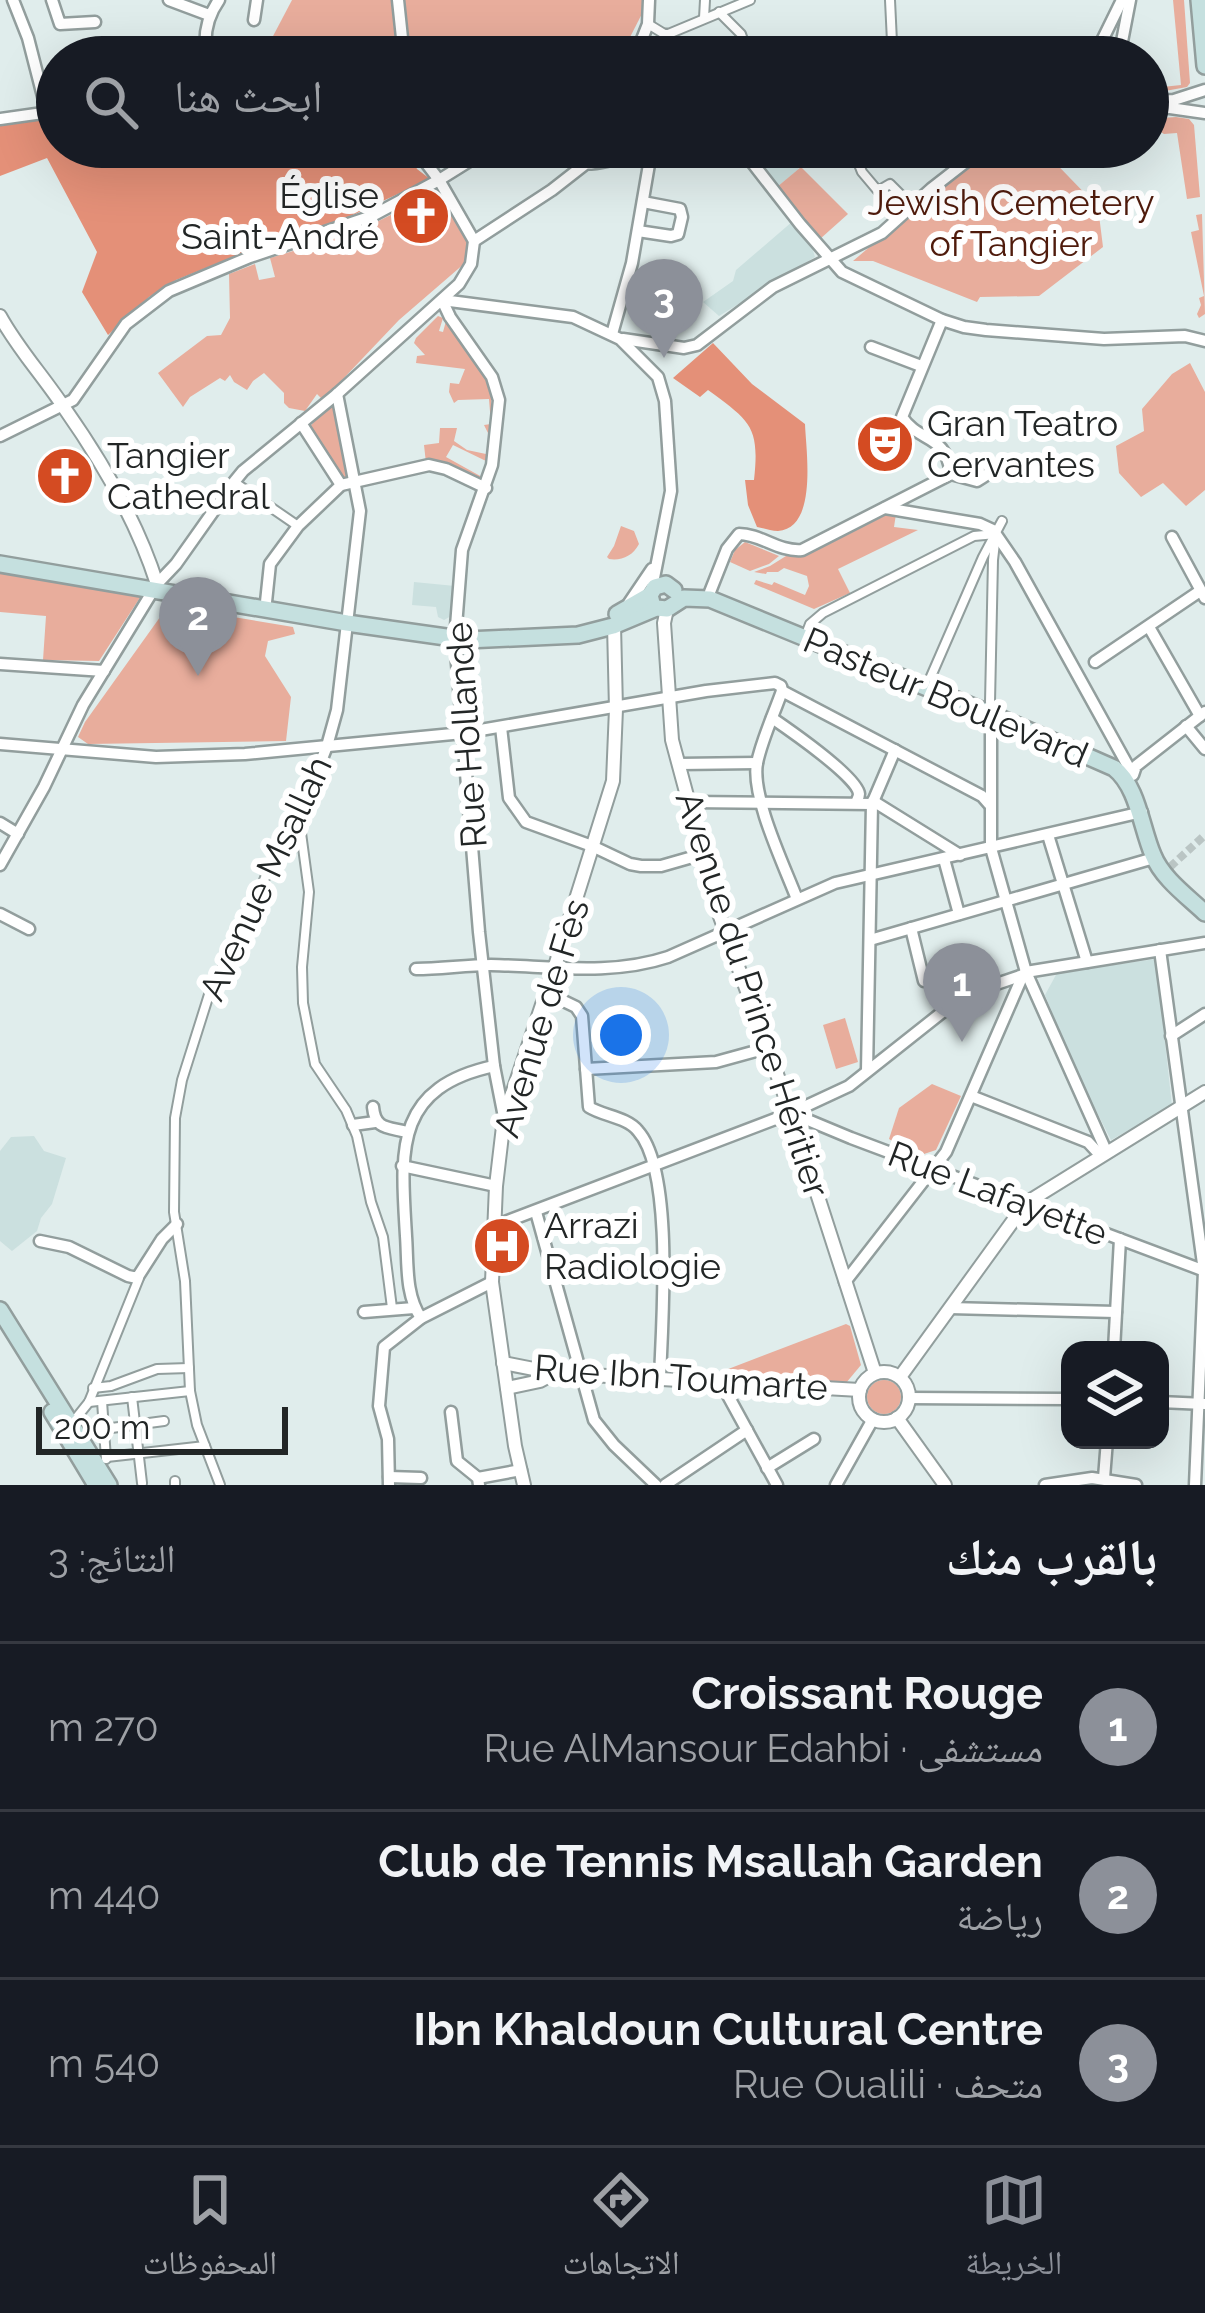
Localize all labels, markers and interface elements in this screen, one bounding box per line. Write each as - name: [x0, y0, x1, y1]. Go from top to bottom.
- search box: [36, 36, 1169, 168]
- icon: search: [78, 69, 144, 135]
- text: ابحث هنا: [174, 70, 323, 123]
- place label: Église Saint-André: [181, 174, 379, 257]
- park label: Jewish Cemetery of Tangier: [867, 181, 1155, 264]
- church icon: Église Saint-André: [390, 185, 452, 247]
- pin: 3: [625, 259, 703, 358]
- place label: Gran Teatro Cervantes: [927, 402, 1118, 485]
- theatre icon: Gran Teatro Cervantes: [854, 413, 916, 475]
- place label: Tangier Cathedral: [107, 434, 270, 517]
- church icon: Tangier Cathedral: [34, 445, 96, 507]
- pin: 2: [159, 577, 237, 676]
- street label: Pasteur Boulevard: [798, 618, 1094, 776]
- street label: Rue Hollande: [437, 621, 495, 849]
- street label: Avenue Msallah: [190, 749, 340, 1007]
- street label: Avenue du Prince Héritier: [668, 786, 839, 1202]
- street label: Avenue de Fès: [485, 894, 597, 1142]
- pin: 1: [923, 943, 1001, 1042]
- your location: [591, 1005, 651, 1065]
- street label: Rue Lafayette: [883, 1132, 1113, 1254]
- place label: Arrazi Radiologie: [544, 1204, 721, 1287]
- hospital icon: Arrazi Radiologie: [471, 1215, 533, 1277]
- map controls: [1061, 1341, 1169, 1449]
- button: layers: [1061, 1341, 1169, 1449]
- street label: Rue Ibn Toumarte: [533, 1346, 829, 1408]
- scale bar: [36, 1401, 288, 1454]
- text: 200 m: [54, 1408, 150, 1447]
- text: بالقرب منك: [946, 1527, 1157, 1587]
- text: النتائج: 3: [48, 1535, 176, 1581]
- text: Croissant Rouge: [691, 1667, 1043, 1720]
- text: 270 m: [48, 1704, 159, 1750]
- text: 1: [1108, 1704, 1128, 1750]
- text: مستشفى · Rue AlMansour Edahbi: [483, 1725, 1043, 1771]
- text: Club de Tennis Msallah Garden: [378, 1835, 1043, 1888]
- text: 440 m: [48, 1872, 160, 1918]
- text: 2: [1107, 1872, 1129, 1918]
- text: رياضة: [956, 1893, 1043, 1939]
- text: Ibn Khaldoun Cultural Centre: [413, 2003, 1043, 2056]
- text: 540 m: [48, 2040, 160, 2086]
- text: 3: [1107, 2040, 1129, 2086]
- text: متحف · Rue Oualili: [733, 2061, 1043, 2107]
- tab: المحفوظات: [143, 2167, 277, 2295]
- tab: الاتجاهات: [562, 2167, 680, 2295]
- tab: الخريطة: [965, 2167, 1062, 2295]

